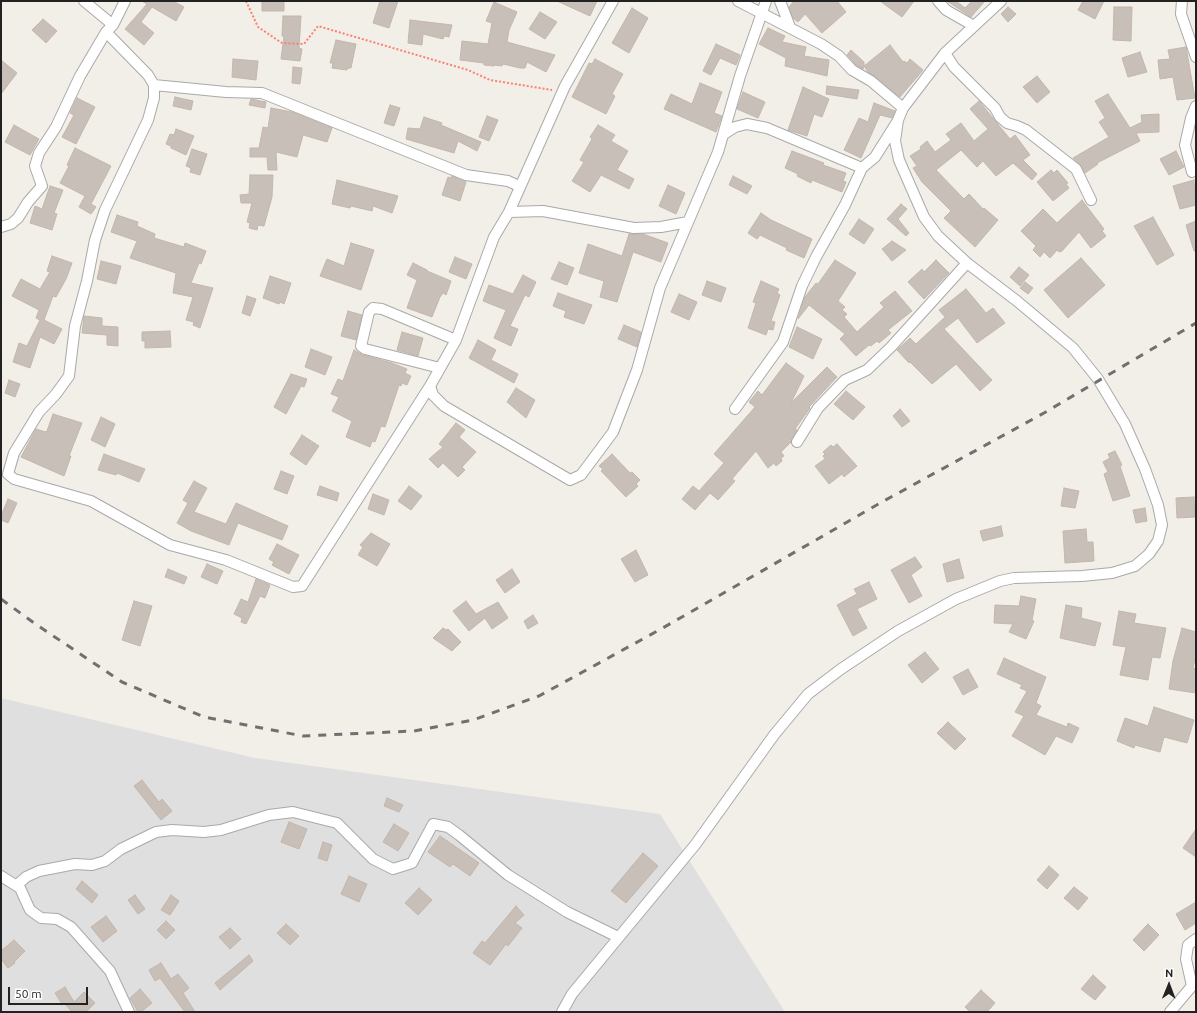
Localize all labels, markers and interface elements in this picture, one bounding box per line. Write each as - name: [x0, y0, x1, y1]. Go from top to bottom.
- north arrow: [1149, 965, 1189, 1005]
- text: N: [1165, 967, 1173, 979]
- scale bar: [10, 979, 90, 1005]
- text: 50 m: [15, 987, 42, 1000]

